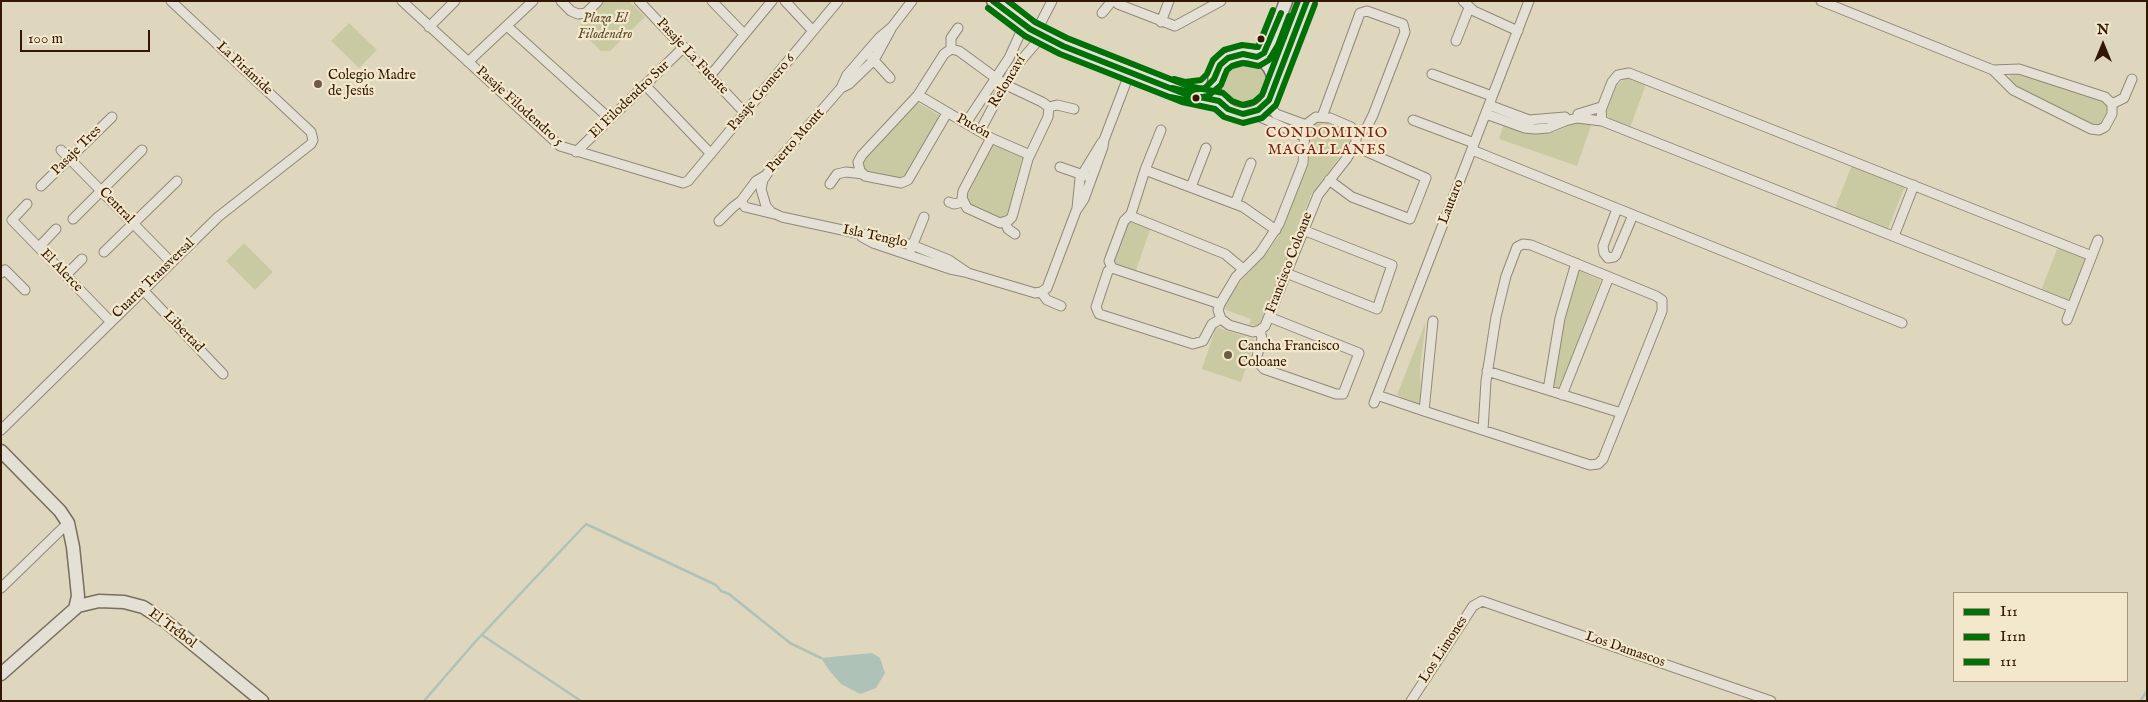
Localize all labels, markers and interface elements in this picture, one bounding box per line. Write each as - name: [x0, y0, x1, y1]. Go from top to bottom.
- park label: Plaza El Filodendro: [578, 11, 632, 44]
- street label: Pasaje La Fuente: [652, 15, 732, 99]
- scale bar: [22, 20, 152, 52]
- north arrow: [2078, 20, 2128, 70]
- text: N: [2097, 21, 2109, 39]
- text: 100 m: [28, 29, 63, 48]
- unlabelled marker: [1256, 34, 1266, 44]
- street label: La Pirámide: [212, 39, 276, 99]
- street label: Pasaje Gomero 6: [725, 51, 799, 135]
- street label: Reloncaví: [986, 53, 1030, 111]
- street label: El Filodendro Sur: [587, 58, 673, 142]
- street label: Pasaje Filodendro 5: [472, 63, 566, 151]
- place label: Colegio Madre de Jesús: [328, 68, 416, 100]
- marker: Colegio Madre de Jesús: [312, 78, 324, 90]
- unlabelled marker: [1191, 93, 1201, 103]
- street label: Puerto Montt: [763, 105, 829, 177]
- street label: Pucón: [953, 111, 993, 143]
- street label: Pasaje Tres: [49, 123, 105, 179]
- district label: CONDOMINIO MAGALLANES: [1264, 125, 1390, 160]
- street label: Lautaro: [1436, 177, 1468, 227]
- street label: Central: [95, 184, 137, 228]
- street label: Francisco Coloane: [1263, 210, 1317, 316]
- street label: Isla Tenglo: [841, 222, 909, 252]
- street label: Cuarta Transversal: [109, 236, 199, 322]
- street label: El Alerce: [36, 246, 86, 296]
- street label: Libertad: [159, 308, 207, 356]
- place label: Cancha Francisco Coloane: [1238, 339, 1340, 372]
- marker: Cancha Francisco Coloane: [1222, 349, 1234, 361]
- legend: [1953, 592, 2128, 682]
- text: I11: [2000, 602, 2018, 621]
- street label: El Trébol: [145, 605, 199, 653]
- street label: Los Limones: [1416, 613, 1472, 687]
- text: I11n: [2000, 627, 2026, 646]
- street label: Los Damascos: [1583, 629, 1667, 671]
- text: 111: [2000, 652, 2017, 671]

